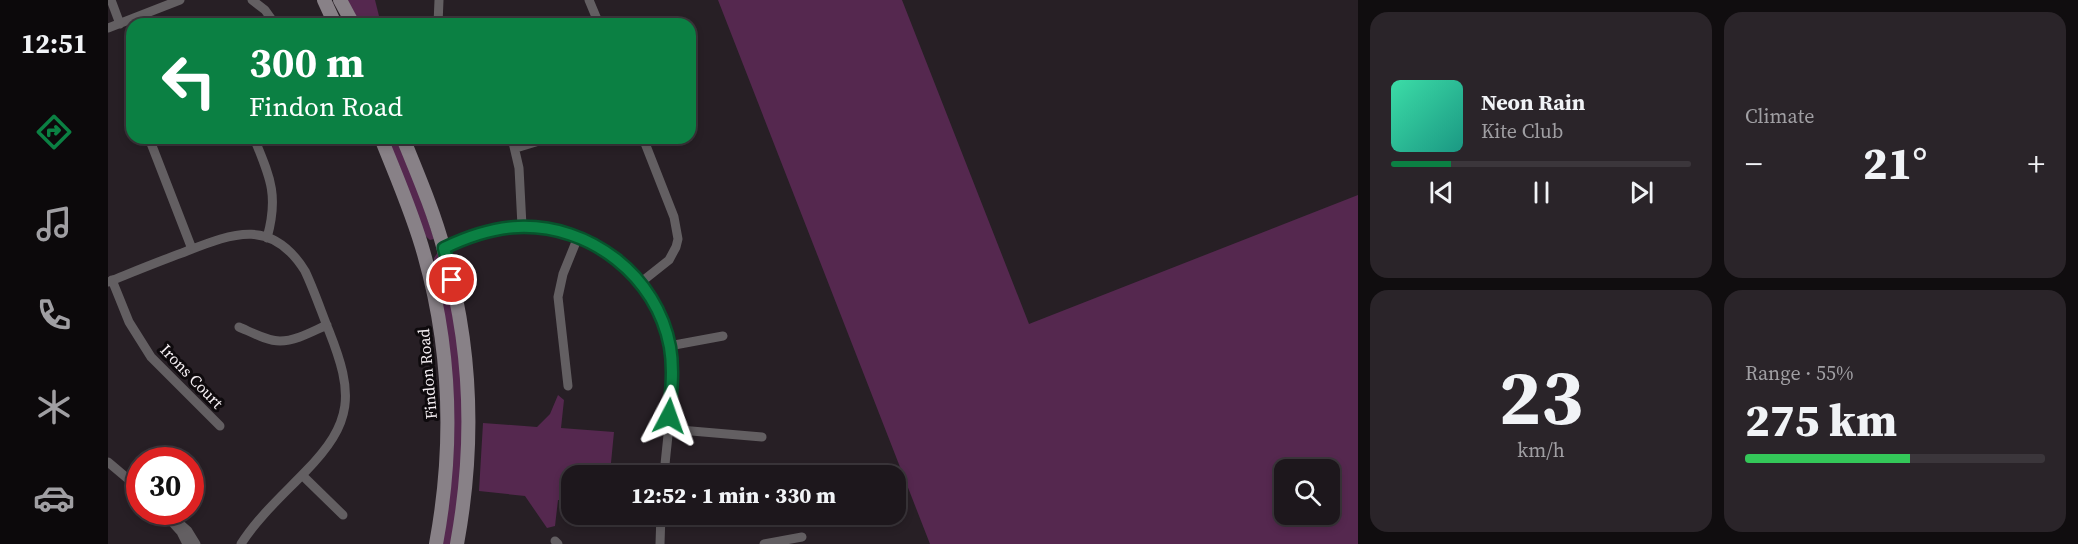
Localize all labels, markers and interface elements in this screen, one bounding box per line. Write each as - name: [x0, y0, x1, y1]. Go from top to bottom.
- text: 12:51: [21, 25, 87, 62]
- text: 300 m: [249, 33, 364, 91]
- icon: left: [150, 42, 228, 120]
- text: Neon Rain: [1481, 87, 1585, 117]
- text: Findon Road: [249, 88, 403, 125]
- text: Climate: [1745, 102, 1814, 130]
- icon: directions: [33, 111, 75, 153]
- text: Kite Club: [1481, 117, 1563, 145]
- text: 21°: [1863, 132, 1927, 194]
- text: −: [1745, 141, 1763, 186]
- text: +: [2027, 141, 2045, 186]
- icon: previous: [1425, 176, 1458, 209]
- icon: pause: [1525, 176, 1558, 209]
- icon: next: [1625, 176, 1658, 209]
- icon: music: [33, 203, 75, 245]
- pin: [426, 254, 477, 305]
- icon: arrive: [435, 263, 468, 296]
- icon: phone: [33, 294, 75, 336]
- street label: Findon Road: [412, 328, 442, 420]
- street label: Irons Court: [156, 339, 229, 414]
- text: 23: [1499, 343, 1583, 450]
- text: Range · 55%: [1745, 359, 1854, 387]
- position arrow: [637, 384, 701, 448]
- icon: climate: [33, 386, 75, 428]
- text: 275 km: [1745, 389, 1897, 451]
- text: km/h: [1517, 436, 1565, 464]
- speed limit sign: 30: [126, 447, 204, 525]
- map controls: [1274, 459, 1340, 525]
- button: search: [1274, 459, 1340, 525]
- icon: car: [33, 477, 75, 519]
- text: 12:52 · 1 min · 330 m: [631, 480, 836, 510]

